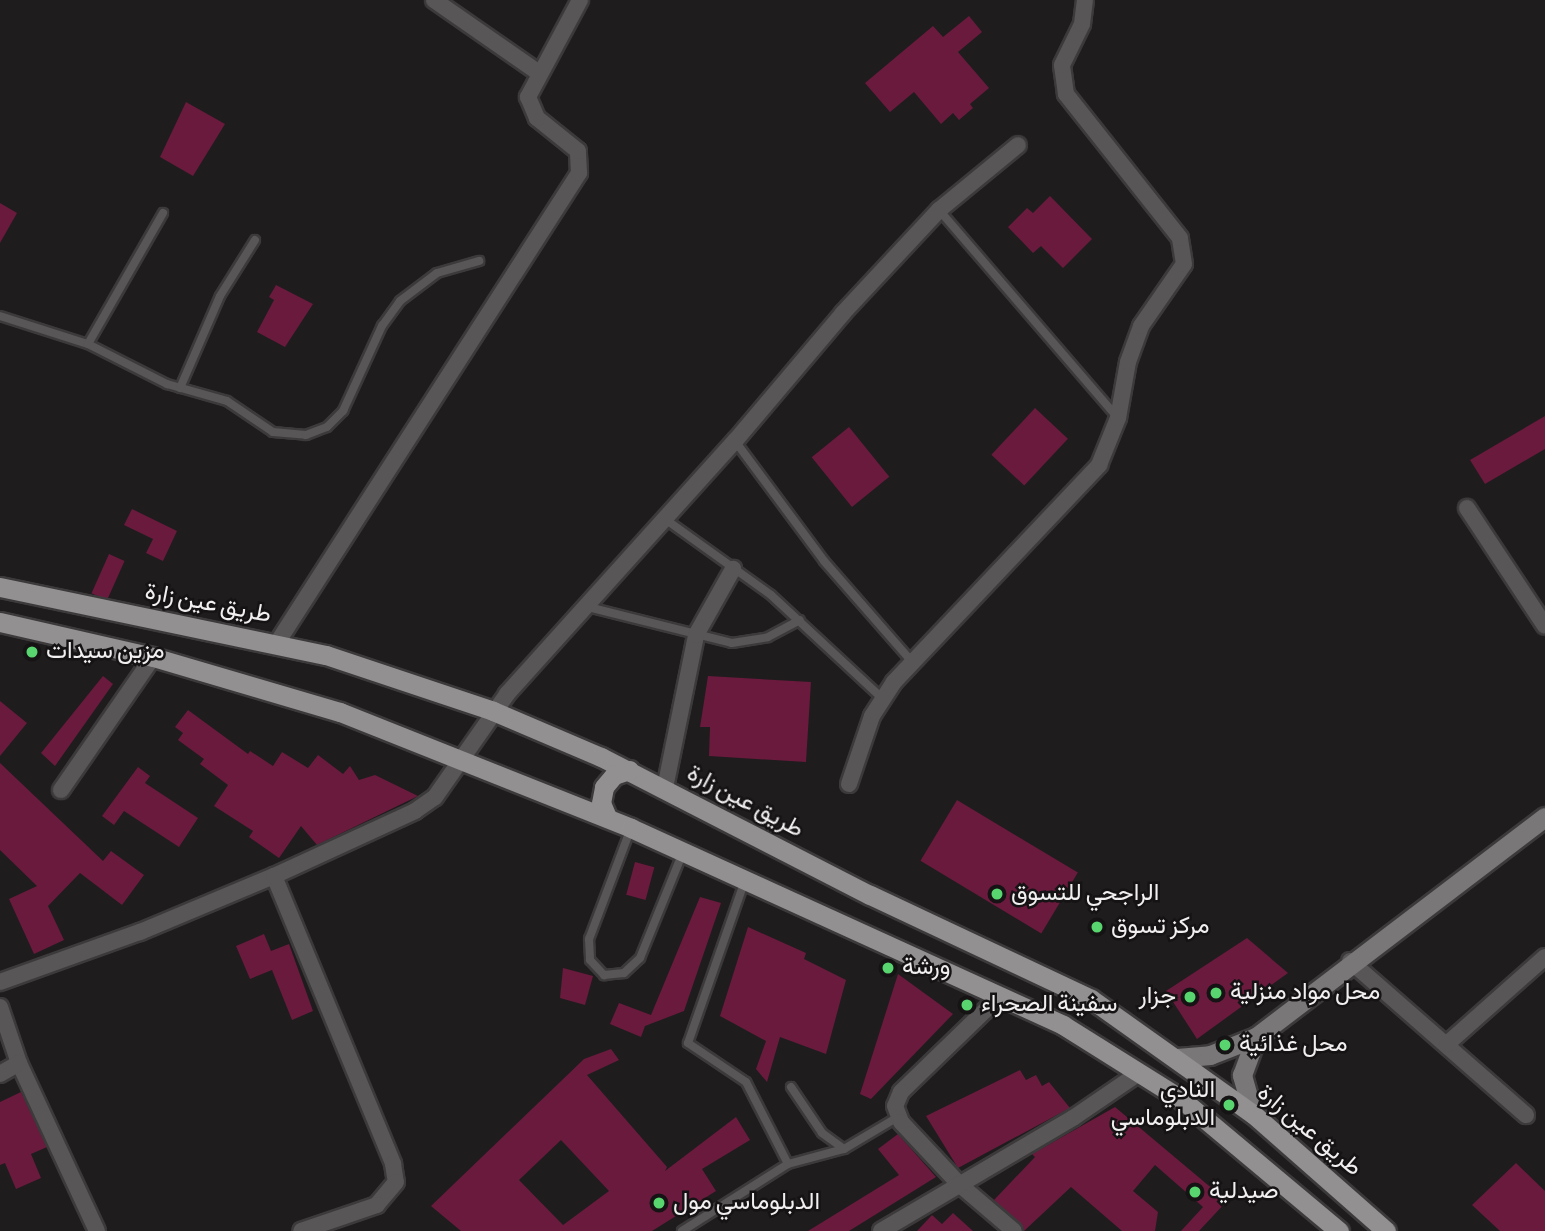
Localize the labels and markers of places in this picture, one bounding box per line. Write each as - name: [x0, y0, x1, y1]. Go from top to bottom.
- place label: مزين سيدات: [46, 638, 165, 666]
- marker: مزين سيدات: [24, 644, 40, 660]
- place label: الراجحي للتسوق: [1011, 880, 1159, 908]
- marker: الراجحي للتسوق: [989, 886, 1005, 902]
- place label: مركز تسوق: [1111, 913, 1210, 941]
- marker: مركز تسوق: [1089, 919, 1105, 935]
- place label: ورشة: [902, 954, 950, 982]
- marker: ورشة: [880, 960, 896, 976]
- place label: محل مواد منزلية: [1230, 979, 1380, 1007]
- place label: جزار: [1139, 983, 1176, 1011]
- marker: محل مواد منزلية: [1208, 985, 1224, 1001]
- marker: جزار: [1182, 989, 1198, 1005]
- place label: سفينة الصحراء: [981, 991, 1117, 1019]
- marker: سفينة الصحراء: [959, 997, 975, 1013]
- place label: محل غذائية: [1239, 1031, 1348, 1059]
- marker: محل غذائية: [1217, 1037, 1233, 1053]
- place label: النادي الدبلوماسي: [1111, 1077, 1215, 1133]
- marker: النادي الدبلوماسي: [1221, 1097, 1237, 1113]
- place label: صيدلية: [1209, 1178, 1279, 1206]
- marker: صيدلية: [1187, 1184, 1203, 1200]
- place label: الدبلوماسي مول: [673, 1189, 820, 1217]
- marker: الدبلوماسي مول: [651, 1195, 667, 1211]

